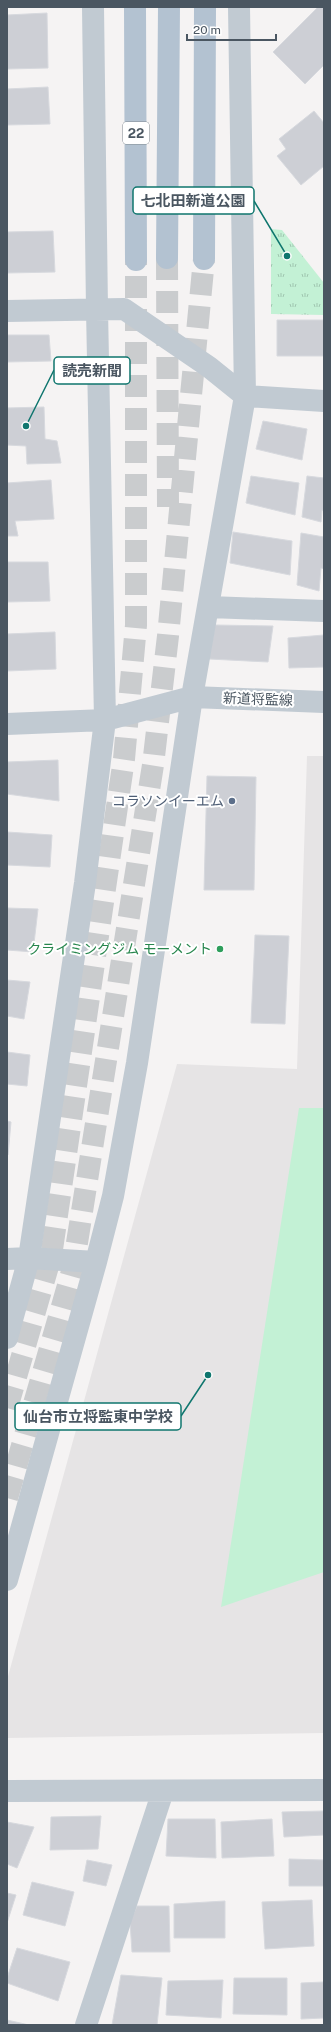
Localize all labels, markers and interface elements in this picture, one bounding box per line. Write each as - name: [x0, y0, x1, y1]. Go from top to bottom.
- scale bar: [187, 16, 276, 42]
- text: 20 m: [193, 23, 221, 37]
- road number: 22: [123, 122, 149, 144]
- callout: 七北田新道公園: [133, 187, 254, 214]
- text: 七北田新道公園: [140, 192, 246, 209]
- callout: 読売新聞: [54, 357, 130, 384]
- text: 読売新聞: [62, 362, 122, 379]
- street label: 新道将監線: [223, 690, 293, 708]
- place label: コラソンイーエム: [112, 793, 224, 809]
- marker: コラソンイーエム: [227, 796, 237, 806]
- place label: クライミングジム モーメント: [27, 941, 212, 957]
- marker: クライミングジム モーメント: [215, 944, 225, 954]
- callout: 仙台市立将監東中学校: [15, 1403, 181, 1430]
- text: 仙台市立将監東中学校: [23, 1408, 173, 1425]

